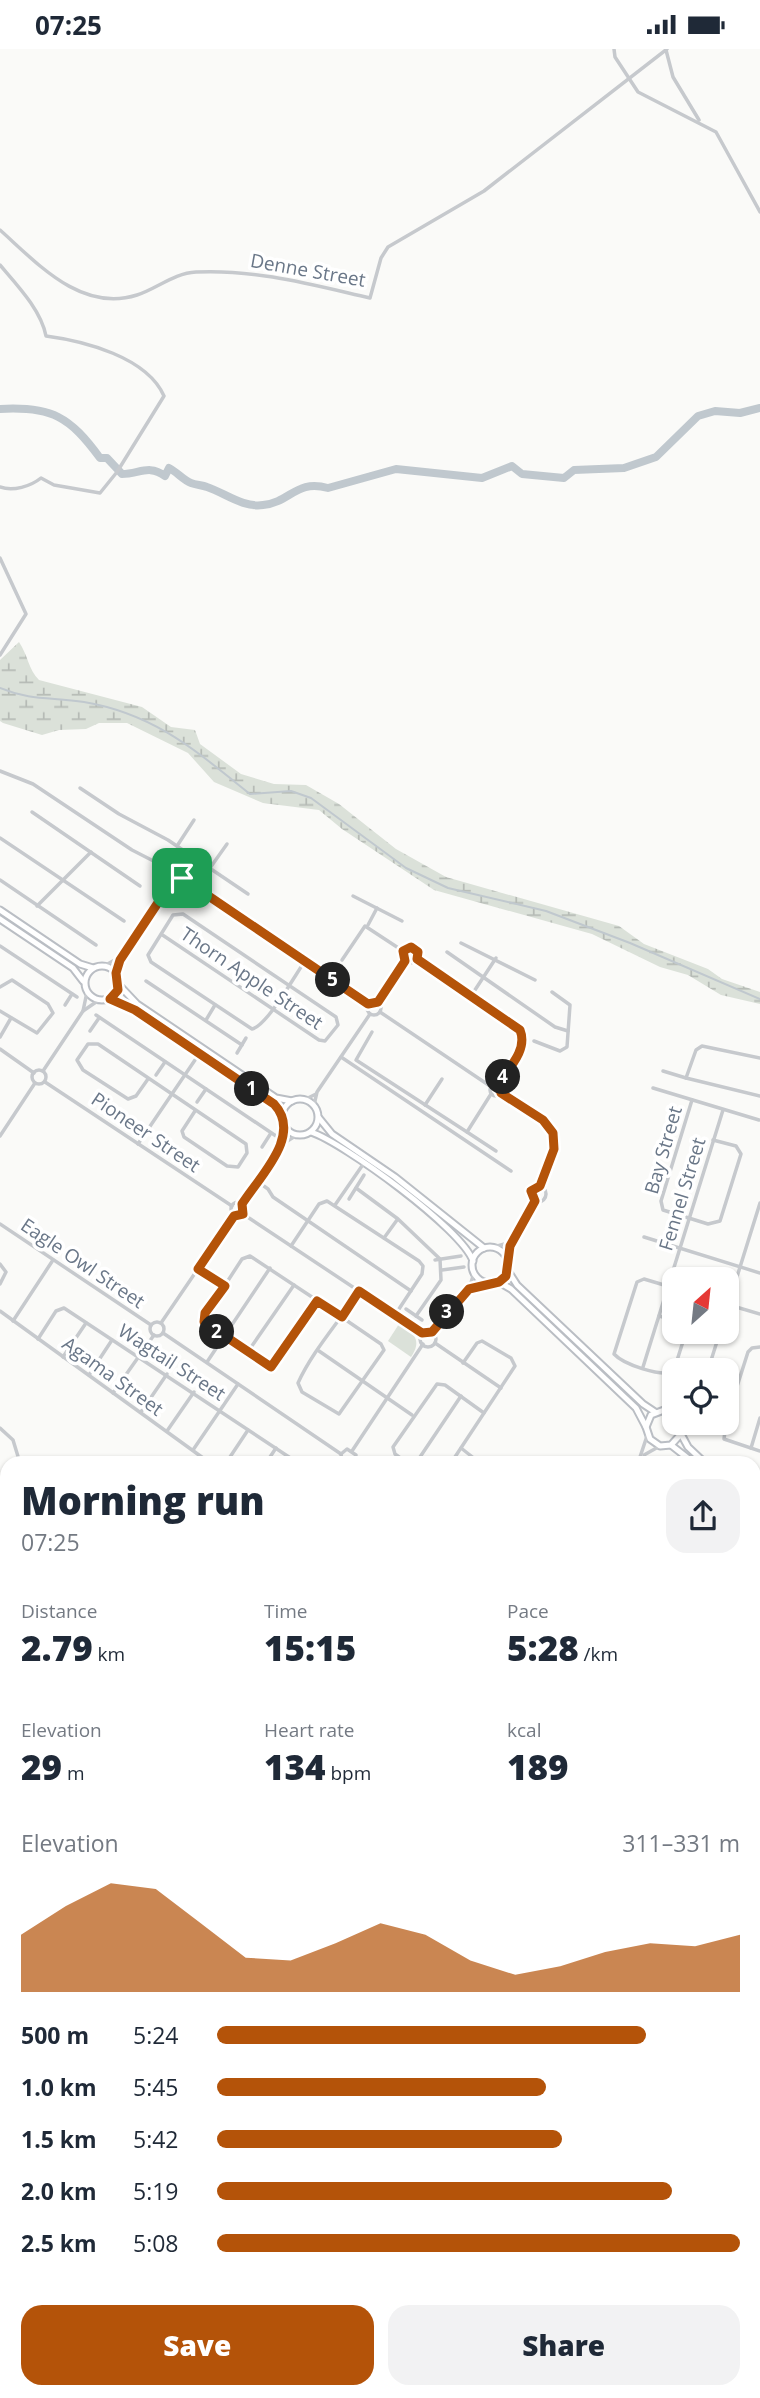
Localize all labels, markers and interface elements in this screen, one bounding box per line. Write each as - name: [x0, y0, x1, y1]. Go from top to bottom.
- text: 07:25: [35, 7, 102, 43]
- street label: Denne Street: [248, 247, 368, 293]
- pin: [152, 848, 212, 908]
- icon: arrive: [163, 859, 201, 897]
- street label: Thorn Apple Street: [176, 921, 329, 1035]
- pin: 5: [316, 963, 350, 997]
- text: 5: [327, 966, 338, 992]
- pin: 4: [486, 1059, 520, 1095]
- text: 4: [497, 1063, 508, 1089]
- pin: 1: [234, 1072, 270, 1107]
- text: 1: [246, 1075, 257, 1101]
- street label: Pioneer Street: [86, 1086, 206, 1178]
- street label: Bay Street: [638, 1103, 688, 1197]
- street label: Fennel Street: [652, 1134, 712, 1254]
- street label: Eagle Owl Street: [16, 1212, 150, 1314]
- north arrow: [662, 1267, 738, 1344]
- map controls: [662, 1267, 739, 1435]
- pin: 3: [430, 1295, 464, 1329]
- text: 3: [441, 1298, 452, 1324]
- pin: 2: [200, 1315, 234, 1349]
- street label: Wagtail Street: [113, 1318, 231, 1407]
- text: 2: [211, 1318, 222, 1344]
- street label: Agama Street: [57, 1330, 169, 1422]
- button: locate: [662, 1358, 739, 1435]
- text: Morning run: [21, 1474, 265, 1526]
- button: share: [666, 1479, 740, 1553]
- text: 07:25: [21, 1526, 80, 1558]
- text: Distance: [21, 1598, 97, 1624]
- text: Time: [264, 1598, 308, 1624]
- text: Pace: [507, 1598, 549, 1624]
- text: 2.79: [21, 1624, 93, 1671]
- text: 15:15: [264, 1624, 356, 1671]
- text: 5:28: [507, 1624, 579, 1671]
- text: km: [93, 1641, 125, 1667]
- text: /km: [579, 1641, 618, 1667]
- text: Elevation: [21, 1717, 102, 1743]
- text: Heart rate: [264, 1717, 354, 1743]
- text: kcal: [507, 1717, 541, 1743]
- text: 29: [21, 1743, 62, 1790]
- text: 134: [264, 1743, 326, 1790]
- text: 189: [507, 1743, 569, 1790]
- text: m: [62, 1760, 85, 1786]
- text: bpm: [326, 1760, 371, 1786]
- text: Elevation: [21, 1827, 119, 1859]
- text: 311–331 m: [622, 1827, 740, 1859]
- text: 500 m: [21, 2019, 89, 2051]
- text: 5:24: [133, 2019, 179, 2051]
- text: 1.0 km: [21, 2071, 97, 2103]
- text: 5:45: [133, 2071, 179, 2103]
- text: 1.5 km: [21, 2123, 97, 2155]
- text: 5:42: [133, 2123, 179, 2155]
- text: 2.0 km: [21, 2175, 97, 2207]
- text: 5:19: [133, 2175, 179, 2207]
- text: 2.5 km: [21, 2227, 97, 2259]
- text: 5:08: [133, 2227, 179, 2259]
- button: Save: [21, 2305, 374, 2385]
- button: Share: [388, 2305, 740, 2385]

